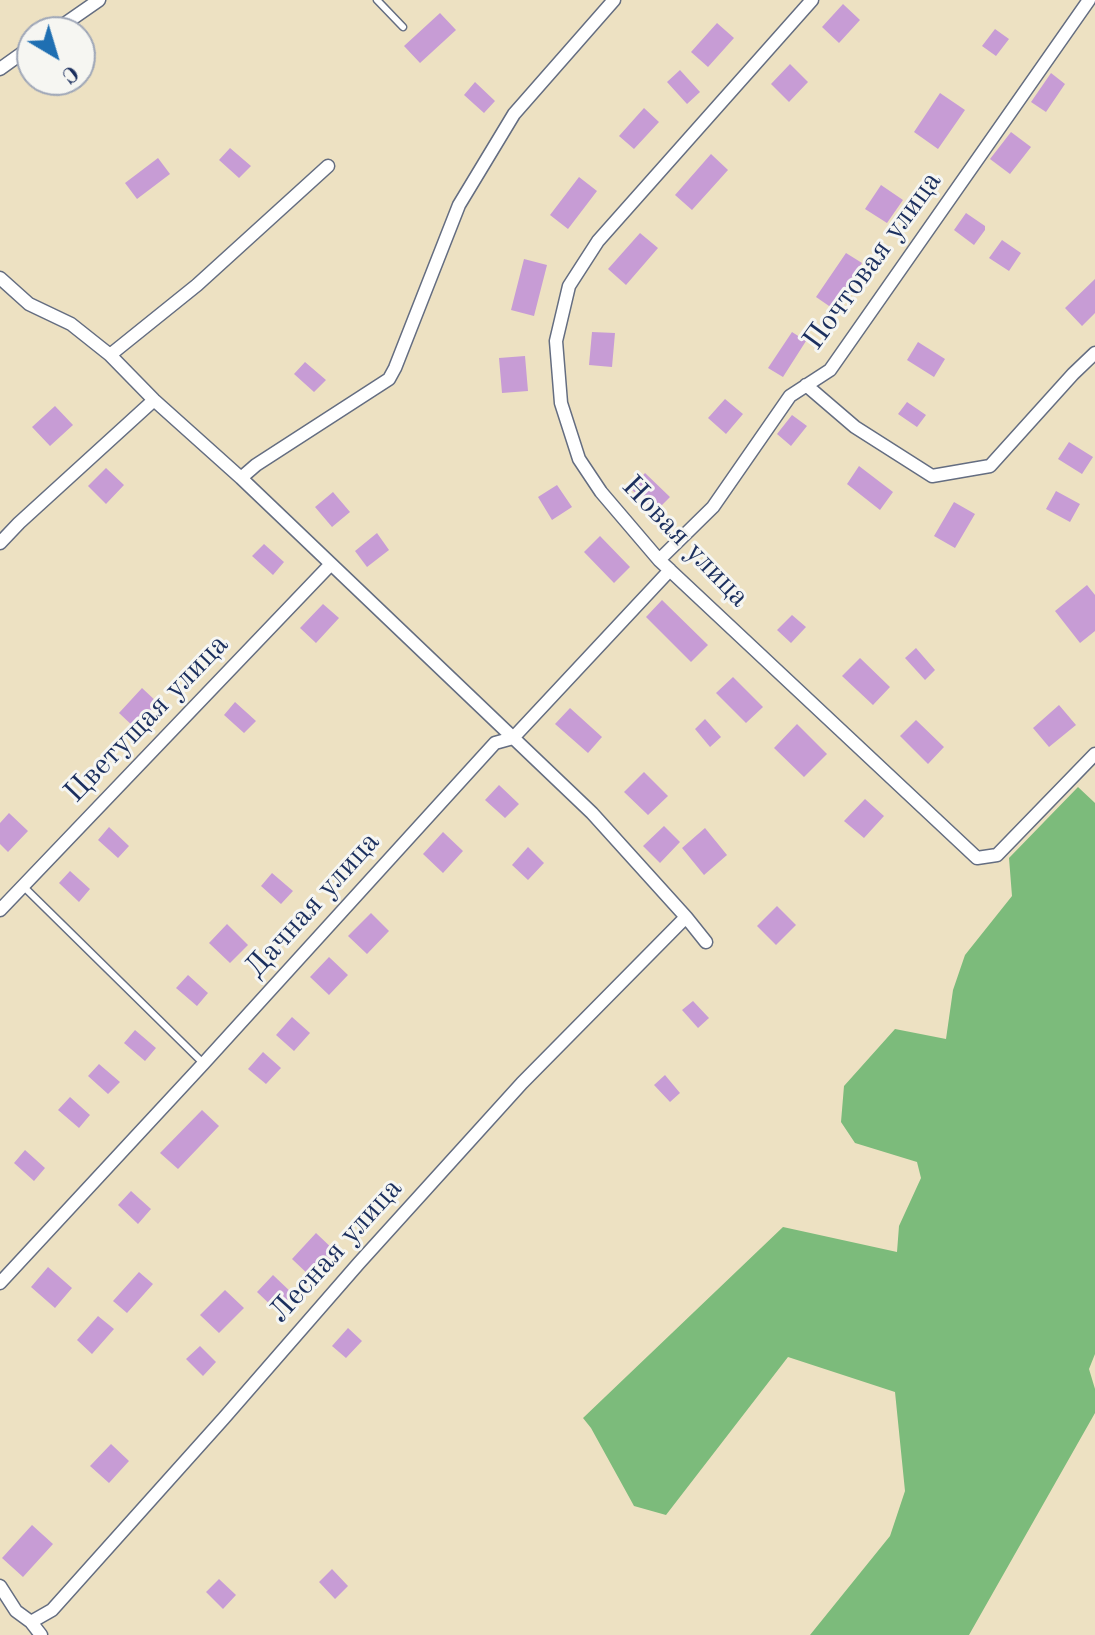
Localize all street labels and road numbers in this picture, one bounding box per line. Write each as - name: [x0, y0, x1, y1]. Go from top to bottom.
- street label: Почтовая улица: [796, 164, 950, 358]
- street label: Новая улица: [614, 469, 756, 615]
- street label: Цветущая улица: [57, 627, 237, 811]
- street label: Дачная улица: [238, 825, 388, 985]
- street label: Лесная улица: [262, 1171, 410, 1331]

